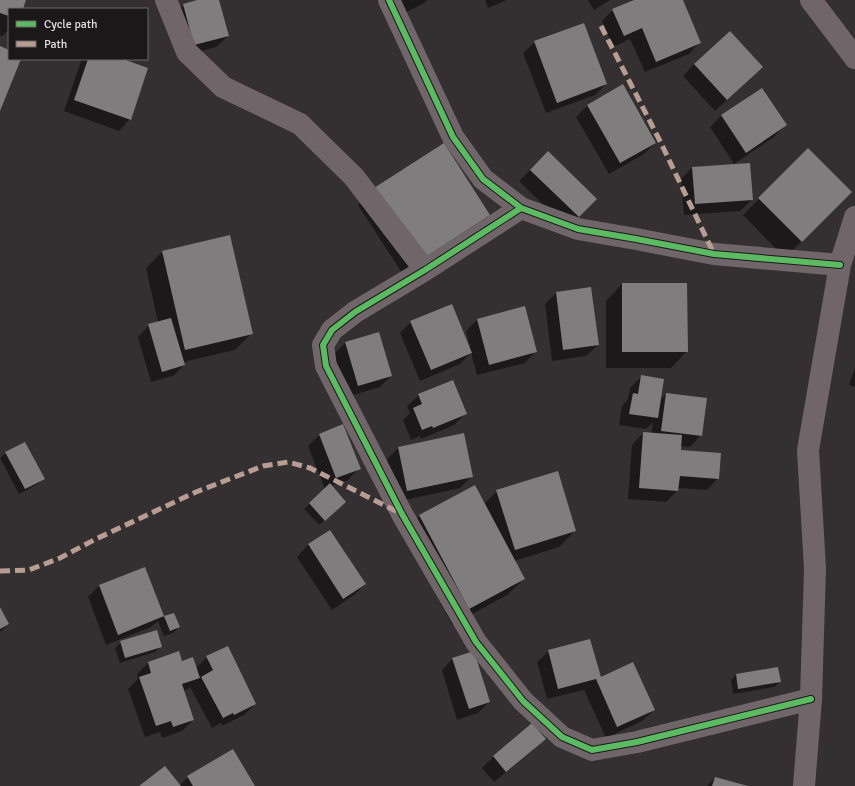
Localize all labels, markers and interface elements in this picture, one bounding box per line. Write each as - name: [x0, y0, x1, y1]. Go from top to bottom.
- legend: [8, 8, 148, 60]
- text: Cycle path: [44, 17, 97, 32]
- text: Path: [44, 37, 67, 52]

